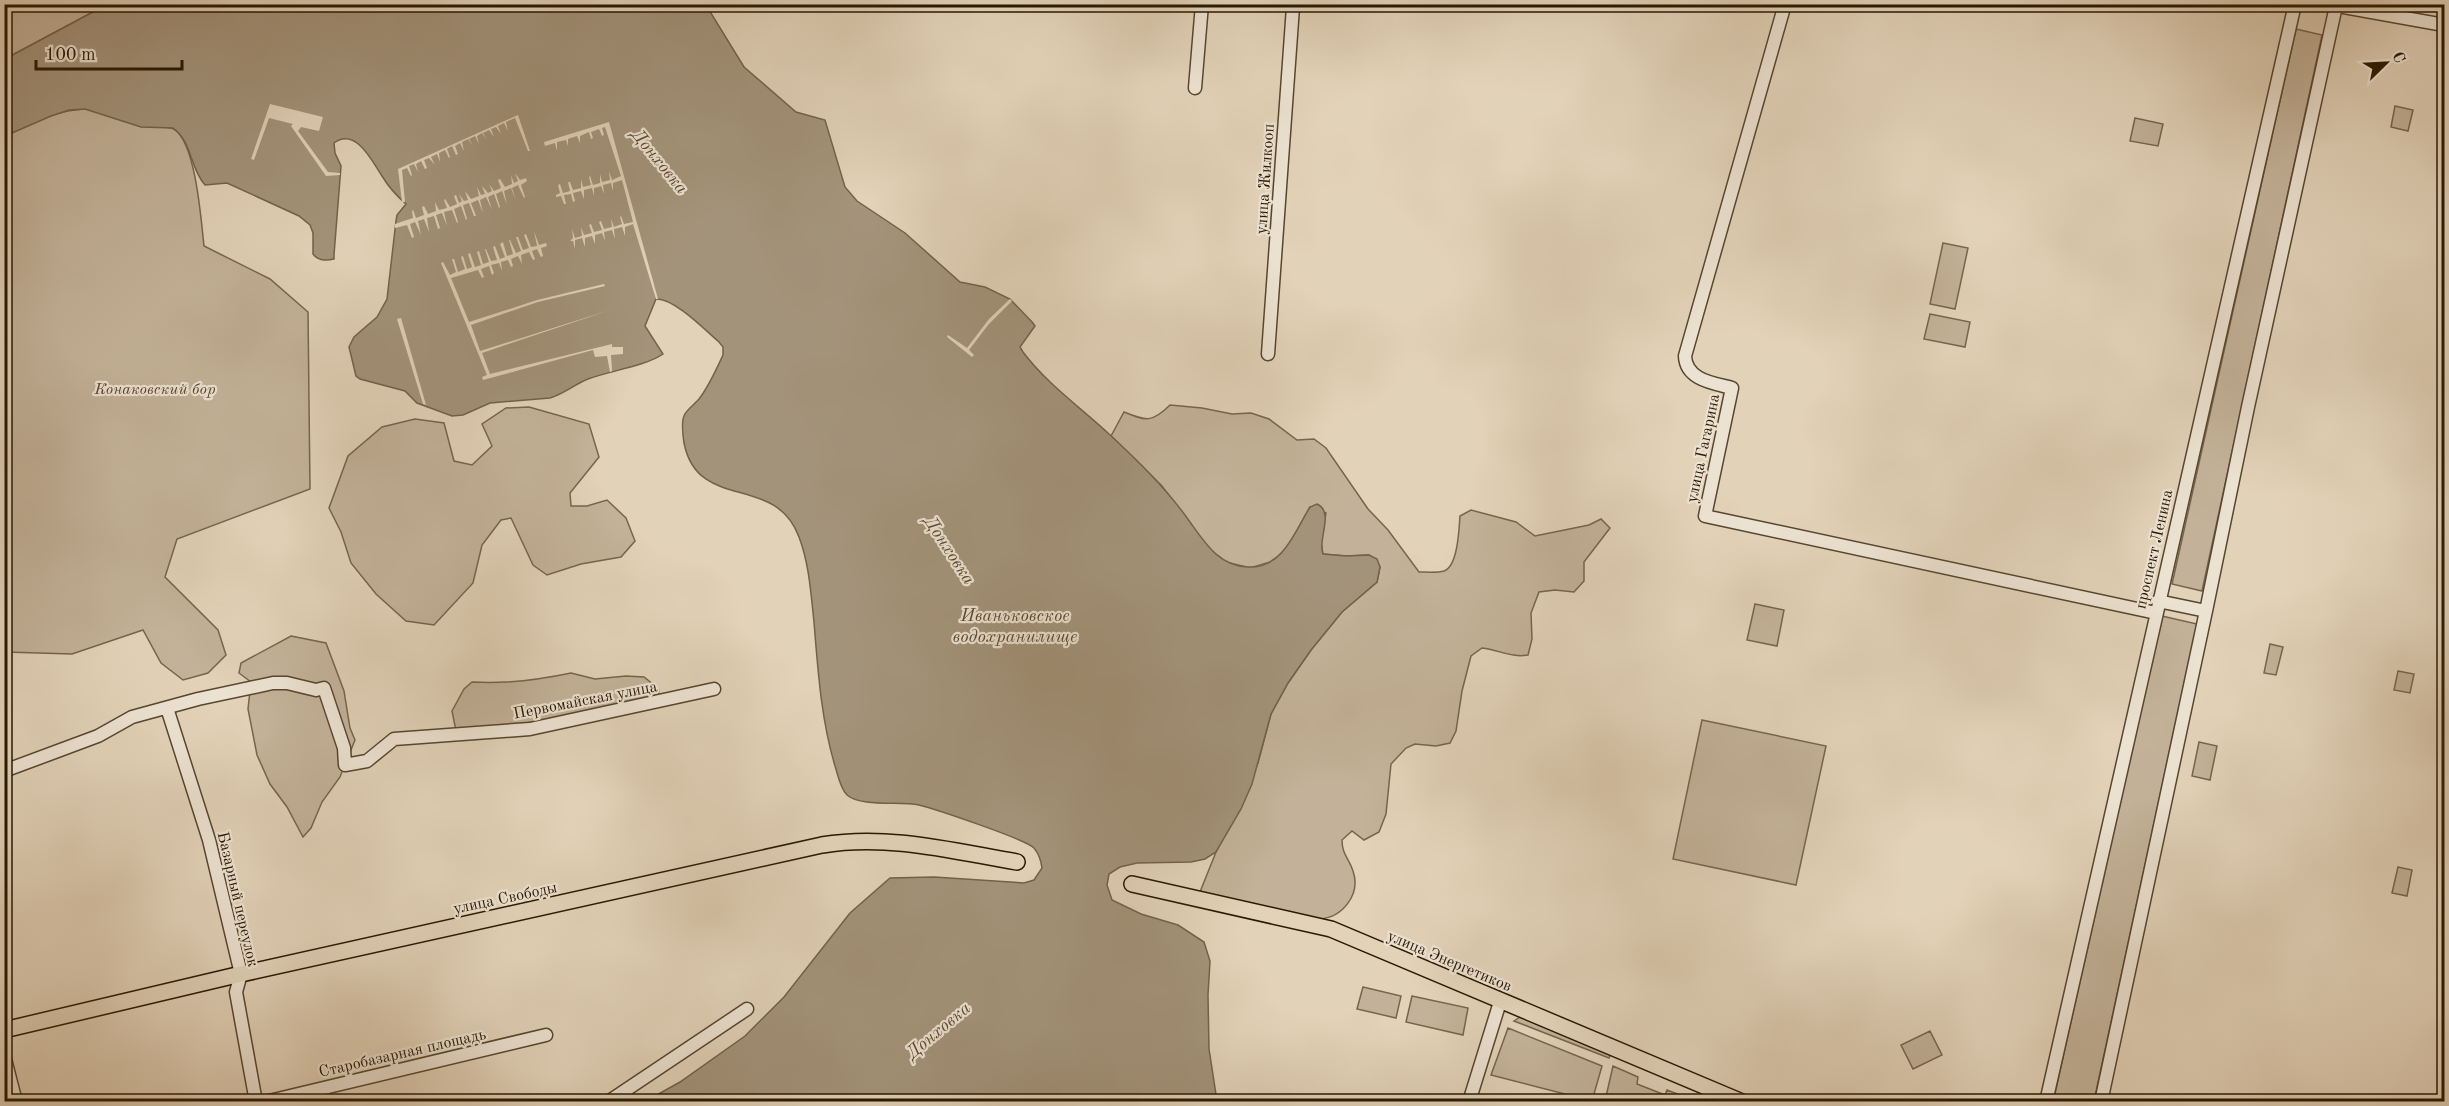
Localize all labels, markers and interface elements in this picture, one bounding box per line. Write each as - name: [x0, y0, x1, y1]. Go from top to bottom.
- scale bar: [36, 33, 182, 71]
- north arrow: [2356, 33, 2416, 93]
- text: 100 m: [45, 46, 96, 64]
- text: С: [2388, 50, 2407, 66]
- street label: улица Жилкооп: [1254, 123, 1278, 235]
- water label: Донховка: [627, 124, 691, 198]
- park label: Конаковский бор: [93, 382, 216, 398]
- street label: улица Гагарина: [1685, 392, 1723, 504]
- street label: проспект Ленина: [2133, 488, 2176, 611]
- water label: Донховка: [919, 511, 978, 588]
- water label: Иваньковское водохранилище: [953, 607, 1077, 646]
- street label: Первомайская улица: [512, 679, 659, 723]
- street label: Базарный переулок: [214, 830, 260, 969]
- street label: улица Свободы: [452, 880, 559, 918]
- street label: улица Энергетиков: [1385, 928, 1514, 995]
- water label: Донховка: [902, 999, 974, 1064]
- street label: Старобазарная площадь: [317, 1027, 488, 1081]

